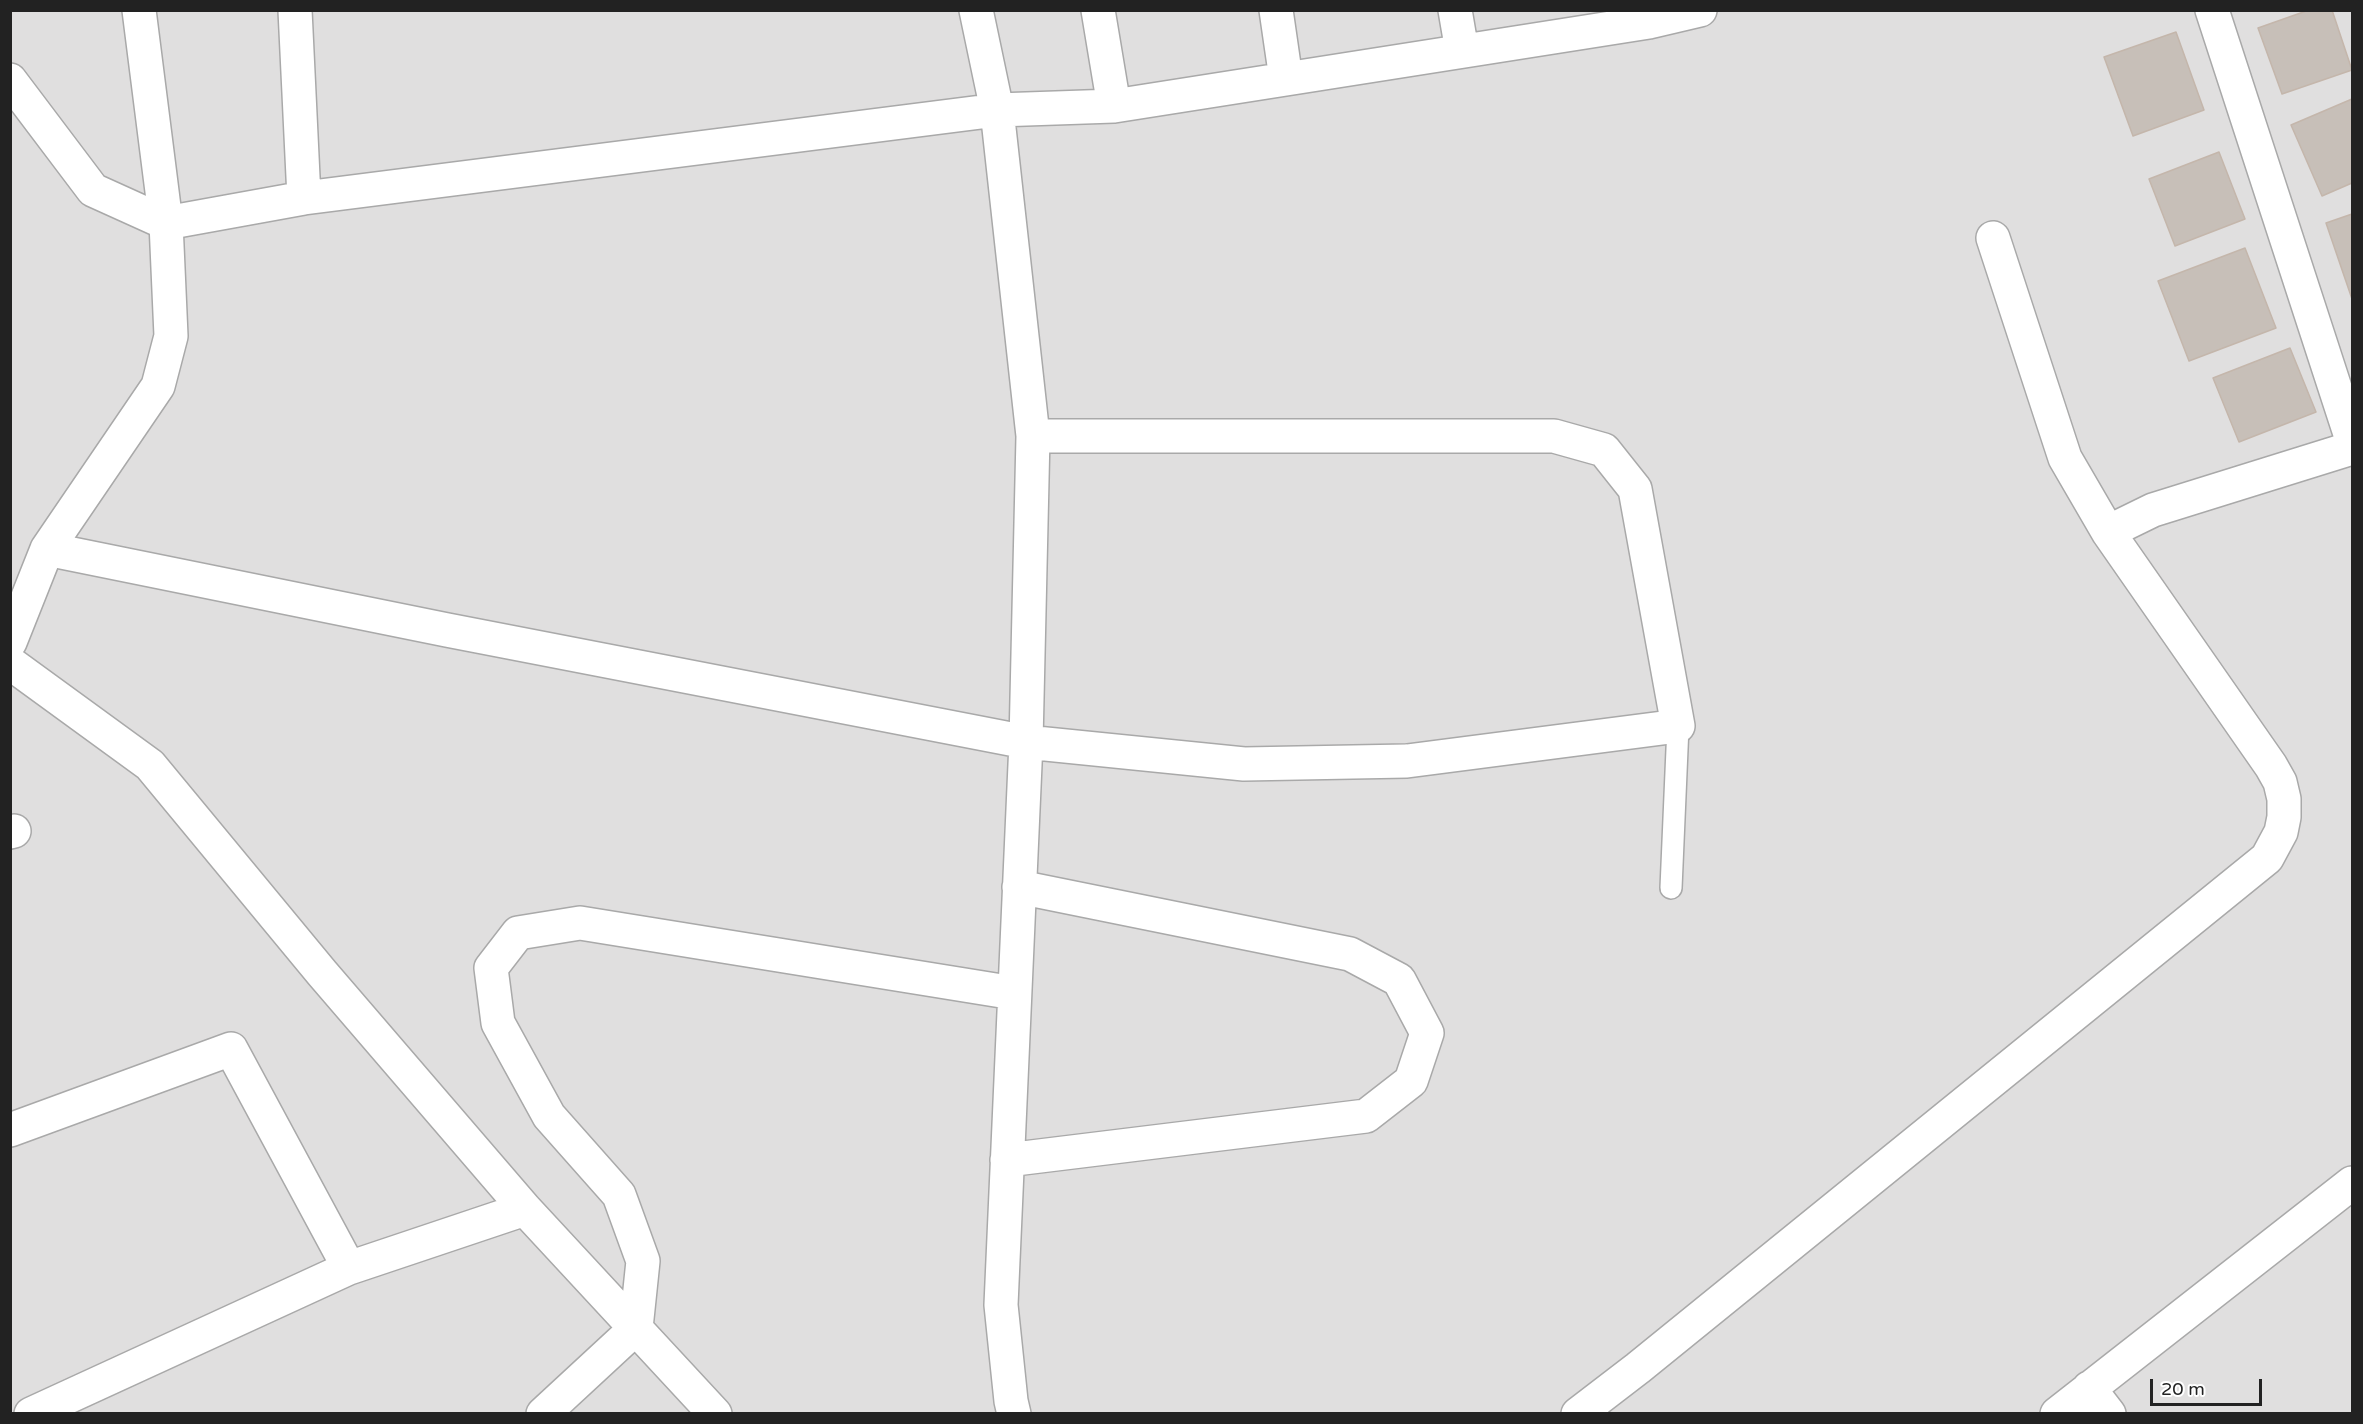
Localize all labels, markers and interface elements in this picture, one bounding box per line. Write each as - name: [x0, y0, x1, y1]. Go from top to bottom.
- scale bar: [2153, 1367, 2266, 1405]
- text: 20 m: [2161, 1378, 2205, 1400]

